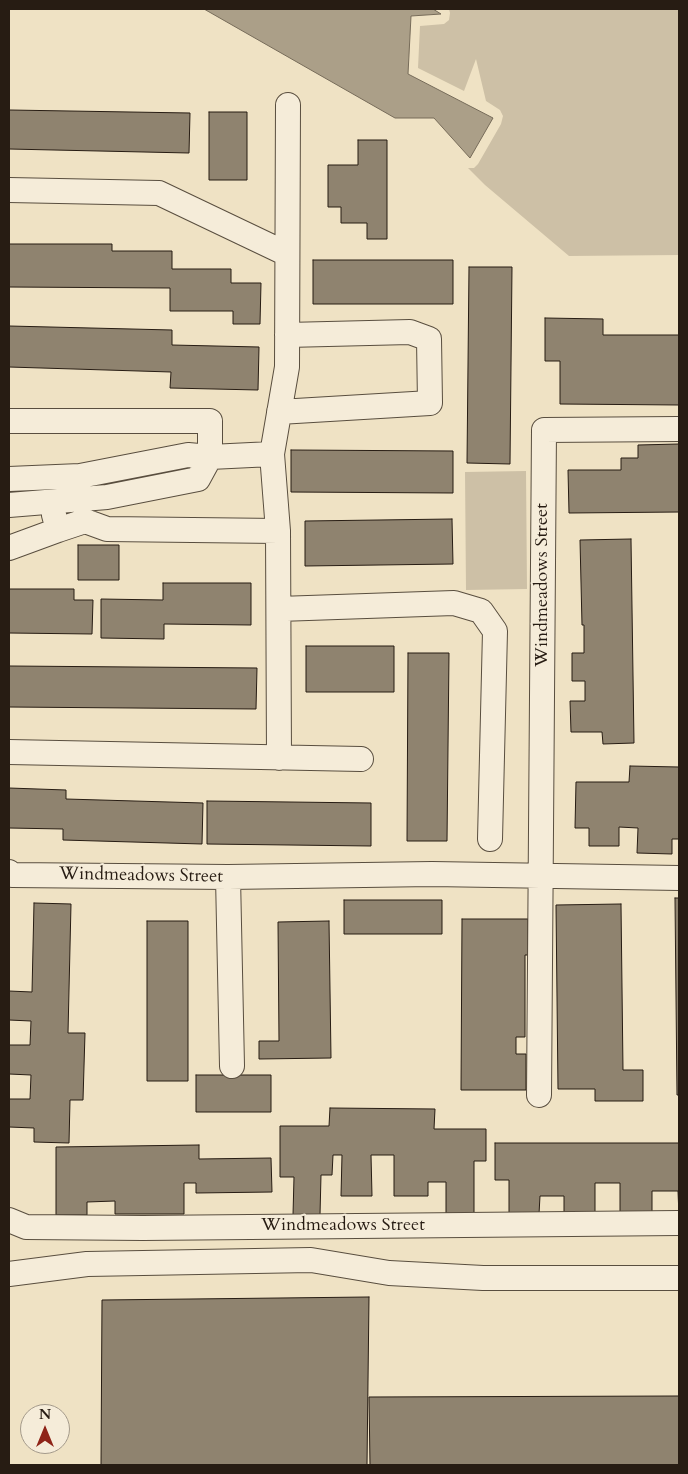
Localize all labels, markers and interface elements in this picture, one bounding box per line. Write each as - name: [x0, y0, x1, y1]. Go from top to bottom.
- street label: Windmeadows Street: [532, 503, 554, 667]
- street label: Windmeadows Street: [59, 864, 223, 888]
- street label: Windmeadows Street: [261, 1215, 425, 1237]
- north arrow: [20, 1404, 70, 1454]
- text: N: [39, 1405, 51, 1424]

